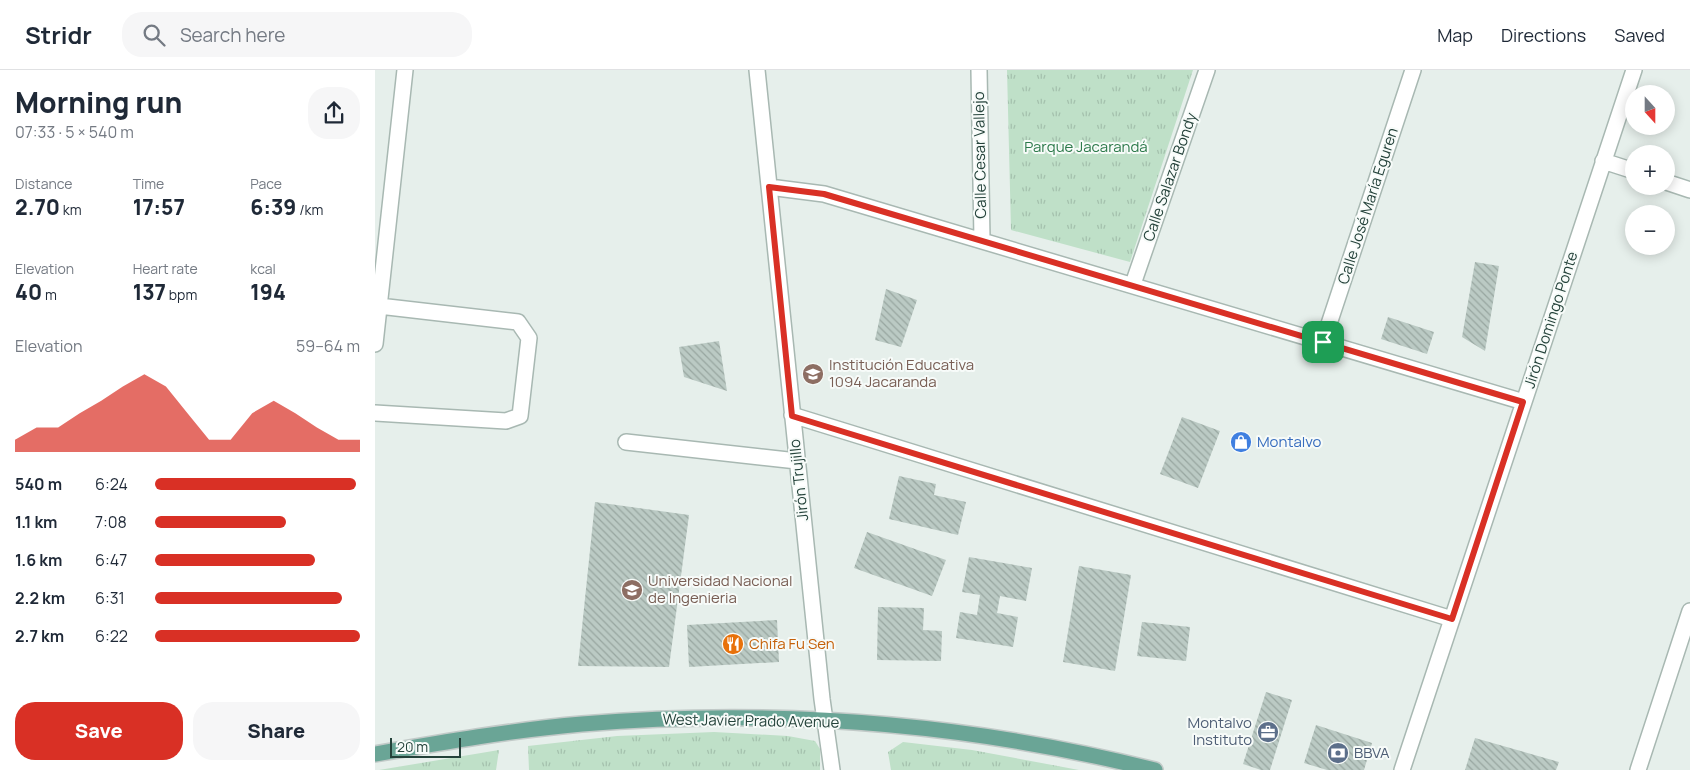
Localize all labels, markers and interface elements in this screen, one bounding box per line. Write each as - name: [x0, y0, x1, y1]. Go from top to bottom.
- search box: [122, 12, 472, 57]
- text: Stridr: [25, 18, 92, 51]
- icon: search: [140, 21, 168, 49]
- text: Search here: [180, 22, 285, 48]
- text: Map: [1437, 23, 1473, 47]
- text: Directions: [1501, 23, 1586, 47]
- text: Saved: [1614, 23, 1665, 47]
- text: Morning run: [15, 83, 182, 121]
- north arrow: [1625, 85, 1675, 135]
- map controls: [1625, 85, 1675, 255]
- button: share: [308, 87, 360, 139]
- street label: Calle Cesar Vallejo: [968, 91, 991, 219]
- street label: Calle Salazar Bondy: [1138, 109, 1201, 244]
- text: 07:33 · 5 × 540 m: [15, 121, 134, 143]
- street label: Calle José María Eguren: [1332, 125, 1403, 287]
- park label: Parque Jacarandá: [1024, 136, 1148, 157]
- button: +: [1625, 145, 1675, 195]
- text: Distance: [15, 174, 72, 193]
- text: Time: [133, 174, 164, 193]
- text: Pace: [250, 174, 282, 193]
- text: 2.70: [15, 193, 60, 221]
- text: 17:57: [133, 193, 185, 221]
- text: 6:39: [250, 193, 296, 221]
- text: km: [60, 200, 82, 219]
- text: /km: [296, 200, 323, 219]
- button: −: [1625, 205, 1675, 255]
- street label: Jirón Domingo Ponte: [1519, 249, 1583, 391]
- text: Elevation: [15, 259, 74, 278]
- text: Heart rate: [133, 259, 198, 278]
- text: kcal: [250, 259, 276, 278]
- text: 40: [15, 278, 42, 306]
- text: 137: [133, 278, 166, 306]
- text: 194: [250, 278, 286, 306]
- text: m: [42, 285, 57, 304]
- text: bpm: [166, 285, 197, 304]
- pin: [1302, 321, 1344, 363]
- icon: arrive: [1309, 328, 1337, 356]
- text: Elevation: [15, 335, 83, 357]
- text: 59–64 m: [296, 335, 360, 357]
- place label: Institución Educativa 1094 Jacaranda: [829, 354, 974, 392]
- school or university icon: Institución Educativa 1094 Jacaranda: [801, 362, 825, 386]
- shop icon: Montalvo: [1229, 430, 1253, 454]
- place label: Montalvo: [1257, 431, 1322, 452]
- street label: Jirón Trujillo: [784, 438, 813, 522]
- text: 540 m: [15, 473, 62, 495]
- text: 6:24: [95, 473, 128, 495]
- text: 1.1 km: [15, 511, 58, 533]
- text: 7:08: [95, 511, 127, 533]
- text: 1.6 km: [15, 549, 62, 571]
- text: 6:47: [95, 549, 127, 571]
- place label: Universidad Nacional de Ingenieria: [648, 570, 792, 608]
- school or university icon: Universidad Nacional de Ingenieria: [620, 578, 644, 602]
- text: 2.2 km: [15, 587, 65, 609]
- text: 6:31: [95, 587, 125, 609]
- text: 2.7 km: [15, 625, 64, 647]
- text: 6:22: [95, 625, 128, 647]
- restaurant icon: Chifa Fu Sen: [721, 632, 745, 656]
- place label: Chifa Fu Sen: [749, 633, 835, 654]
- button: Save: [15, 702, 183, 760]
- button: Share: [193, 702, 360, 760]
- street label: West Javier Prado Avenue: [662, 708, 840, 733]
- place label: Montalvo Instituto: [1188, 712, 1252, 750]
- office icon: Montalvo Instituto: [1256, 720, 1280, 744]
- scale bar: [390, 735, 461, 758]
- text: 20 m: [397, 737, 428, 756]
- bank icon: BBVA: [1326, 741, 1350, 765]
- place label: BBVA: [1354, 742, 1390, 763]

